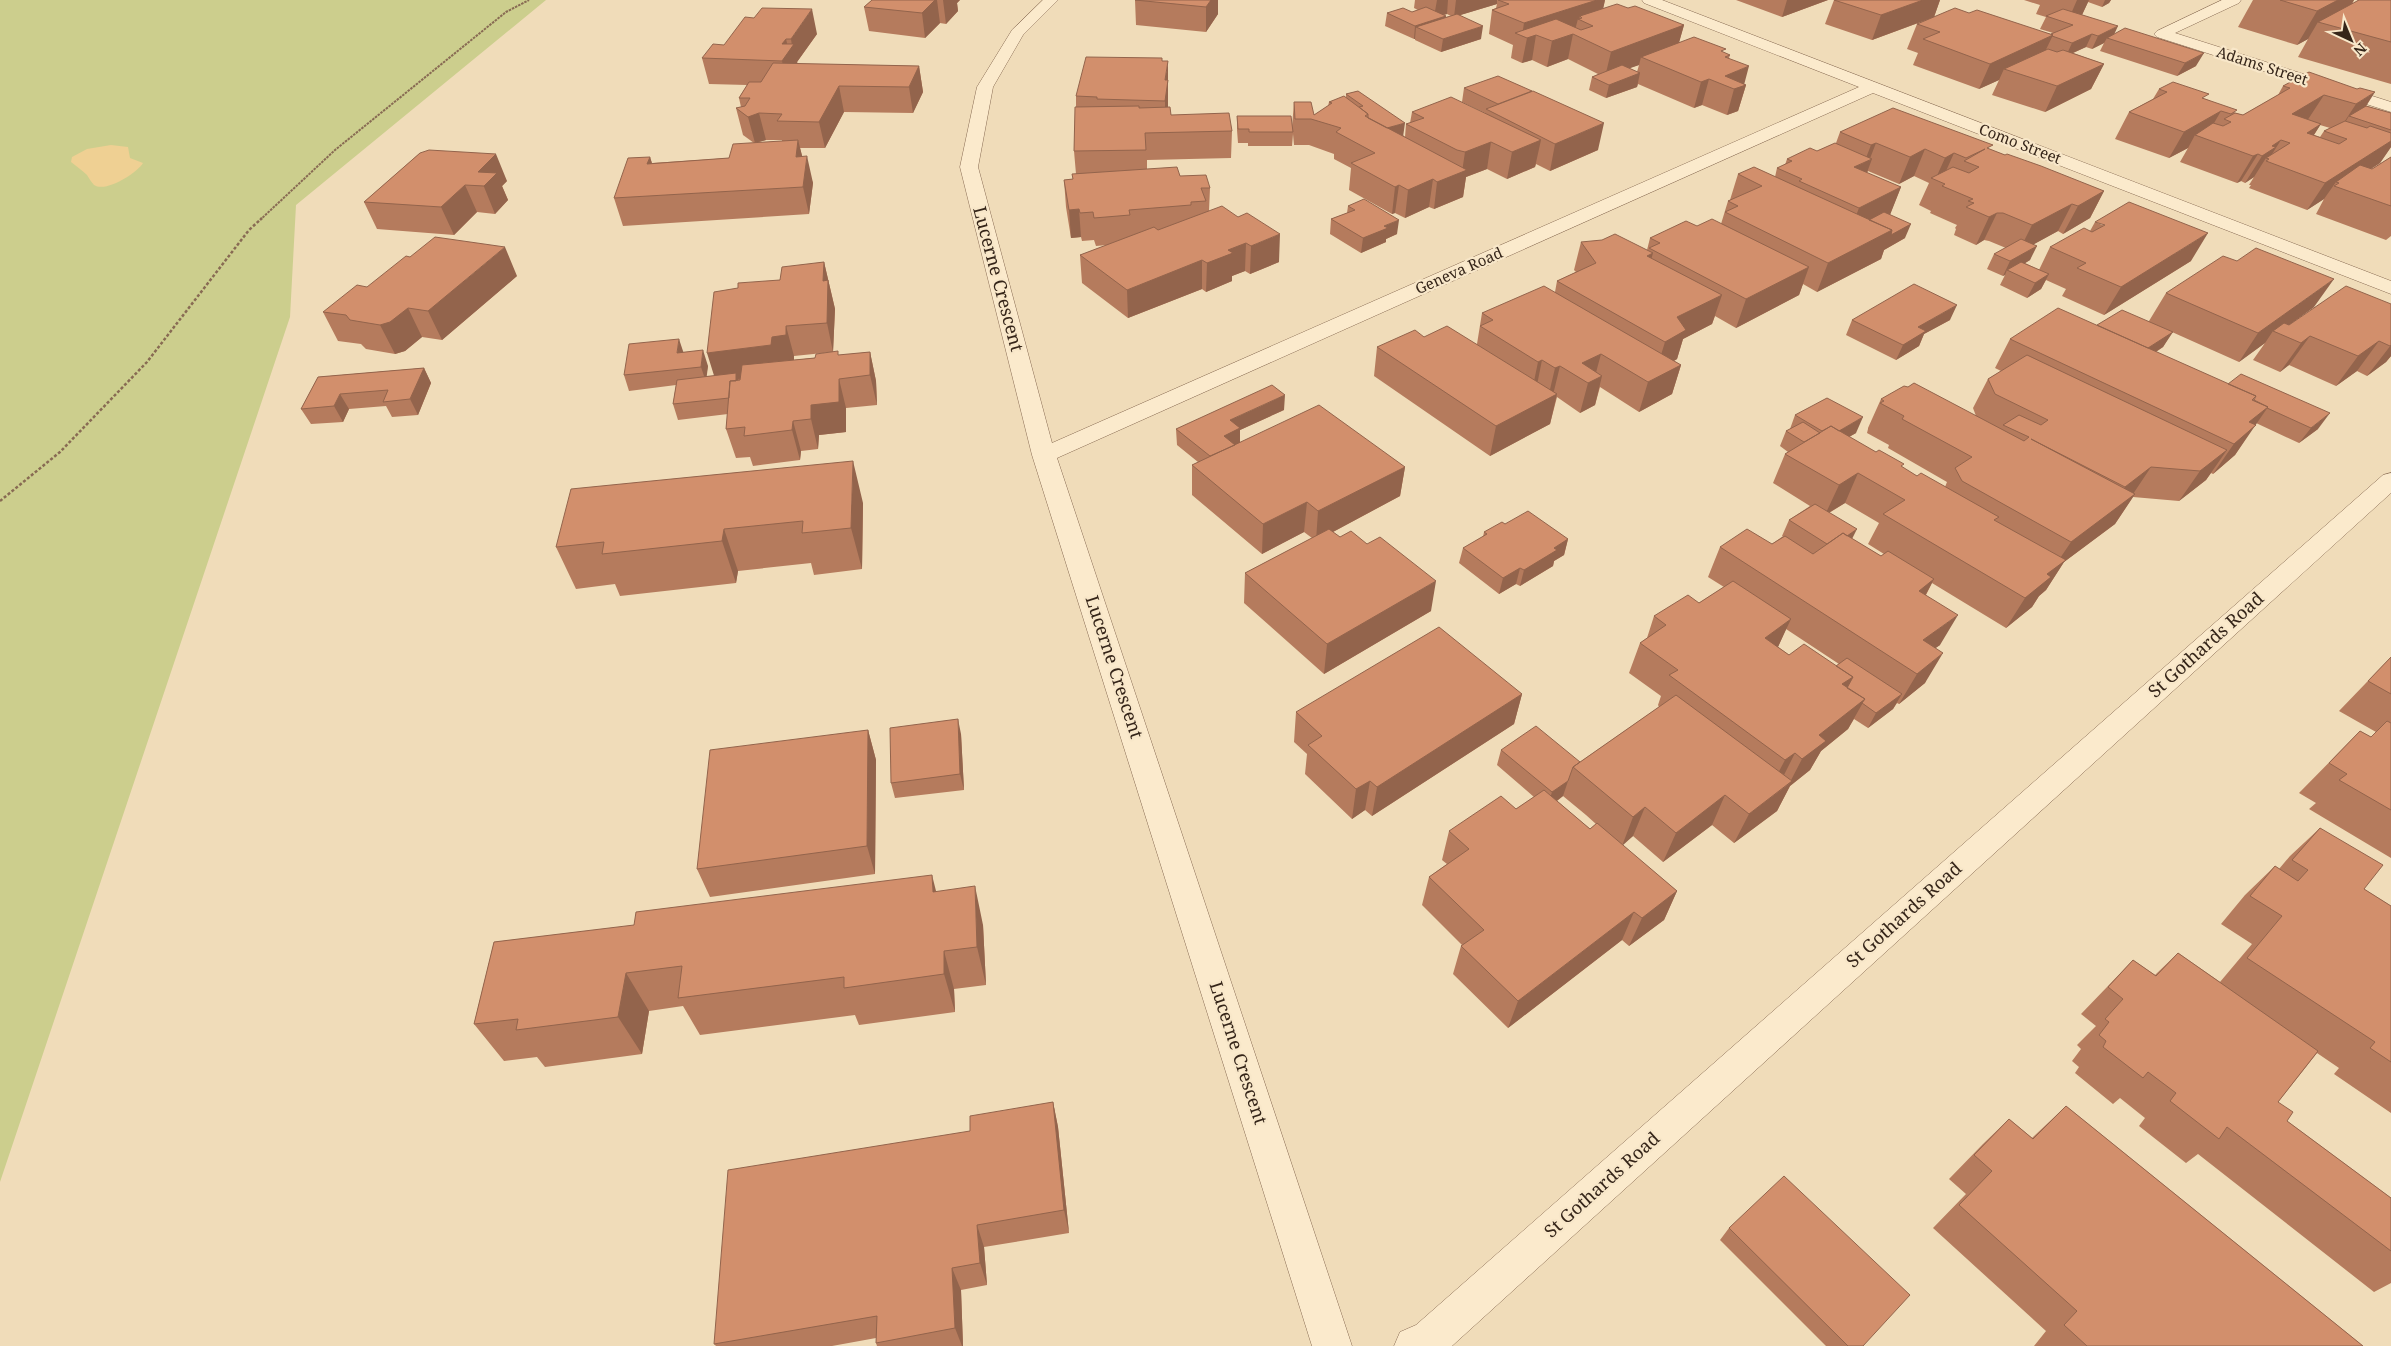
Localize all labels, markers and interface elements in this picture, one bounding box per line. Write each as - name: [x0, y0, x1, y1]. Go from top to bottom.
- north arrow: [2326, 15, 2376, 65]
- text: N: [2350, 39, 2371, 60]
- street label: Adams Street: [2214, 41, 2310, 89]
- street label: Como Street: [1976, 118, 2064, 168]
- street label: Lucerne Crescent: [968, 204, 1030, 354]
- street label: Geneva Road: [1412, 242, 1505, 298]
- street label: St Gothards Road: [2142, 586, 2268, 703]
- street label: Lucerne Crescent: [1080, 592, 1149, 741]
- street label: St Gothards Road: [1840, 856, 1966, 973]
- street label: Lucerne Crescent: [1204, 978, 1273, 1127]
- street label: St Gothards Road: [1538, 1126, 1664, 1243]

